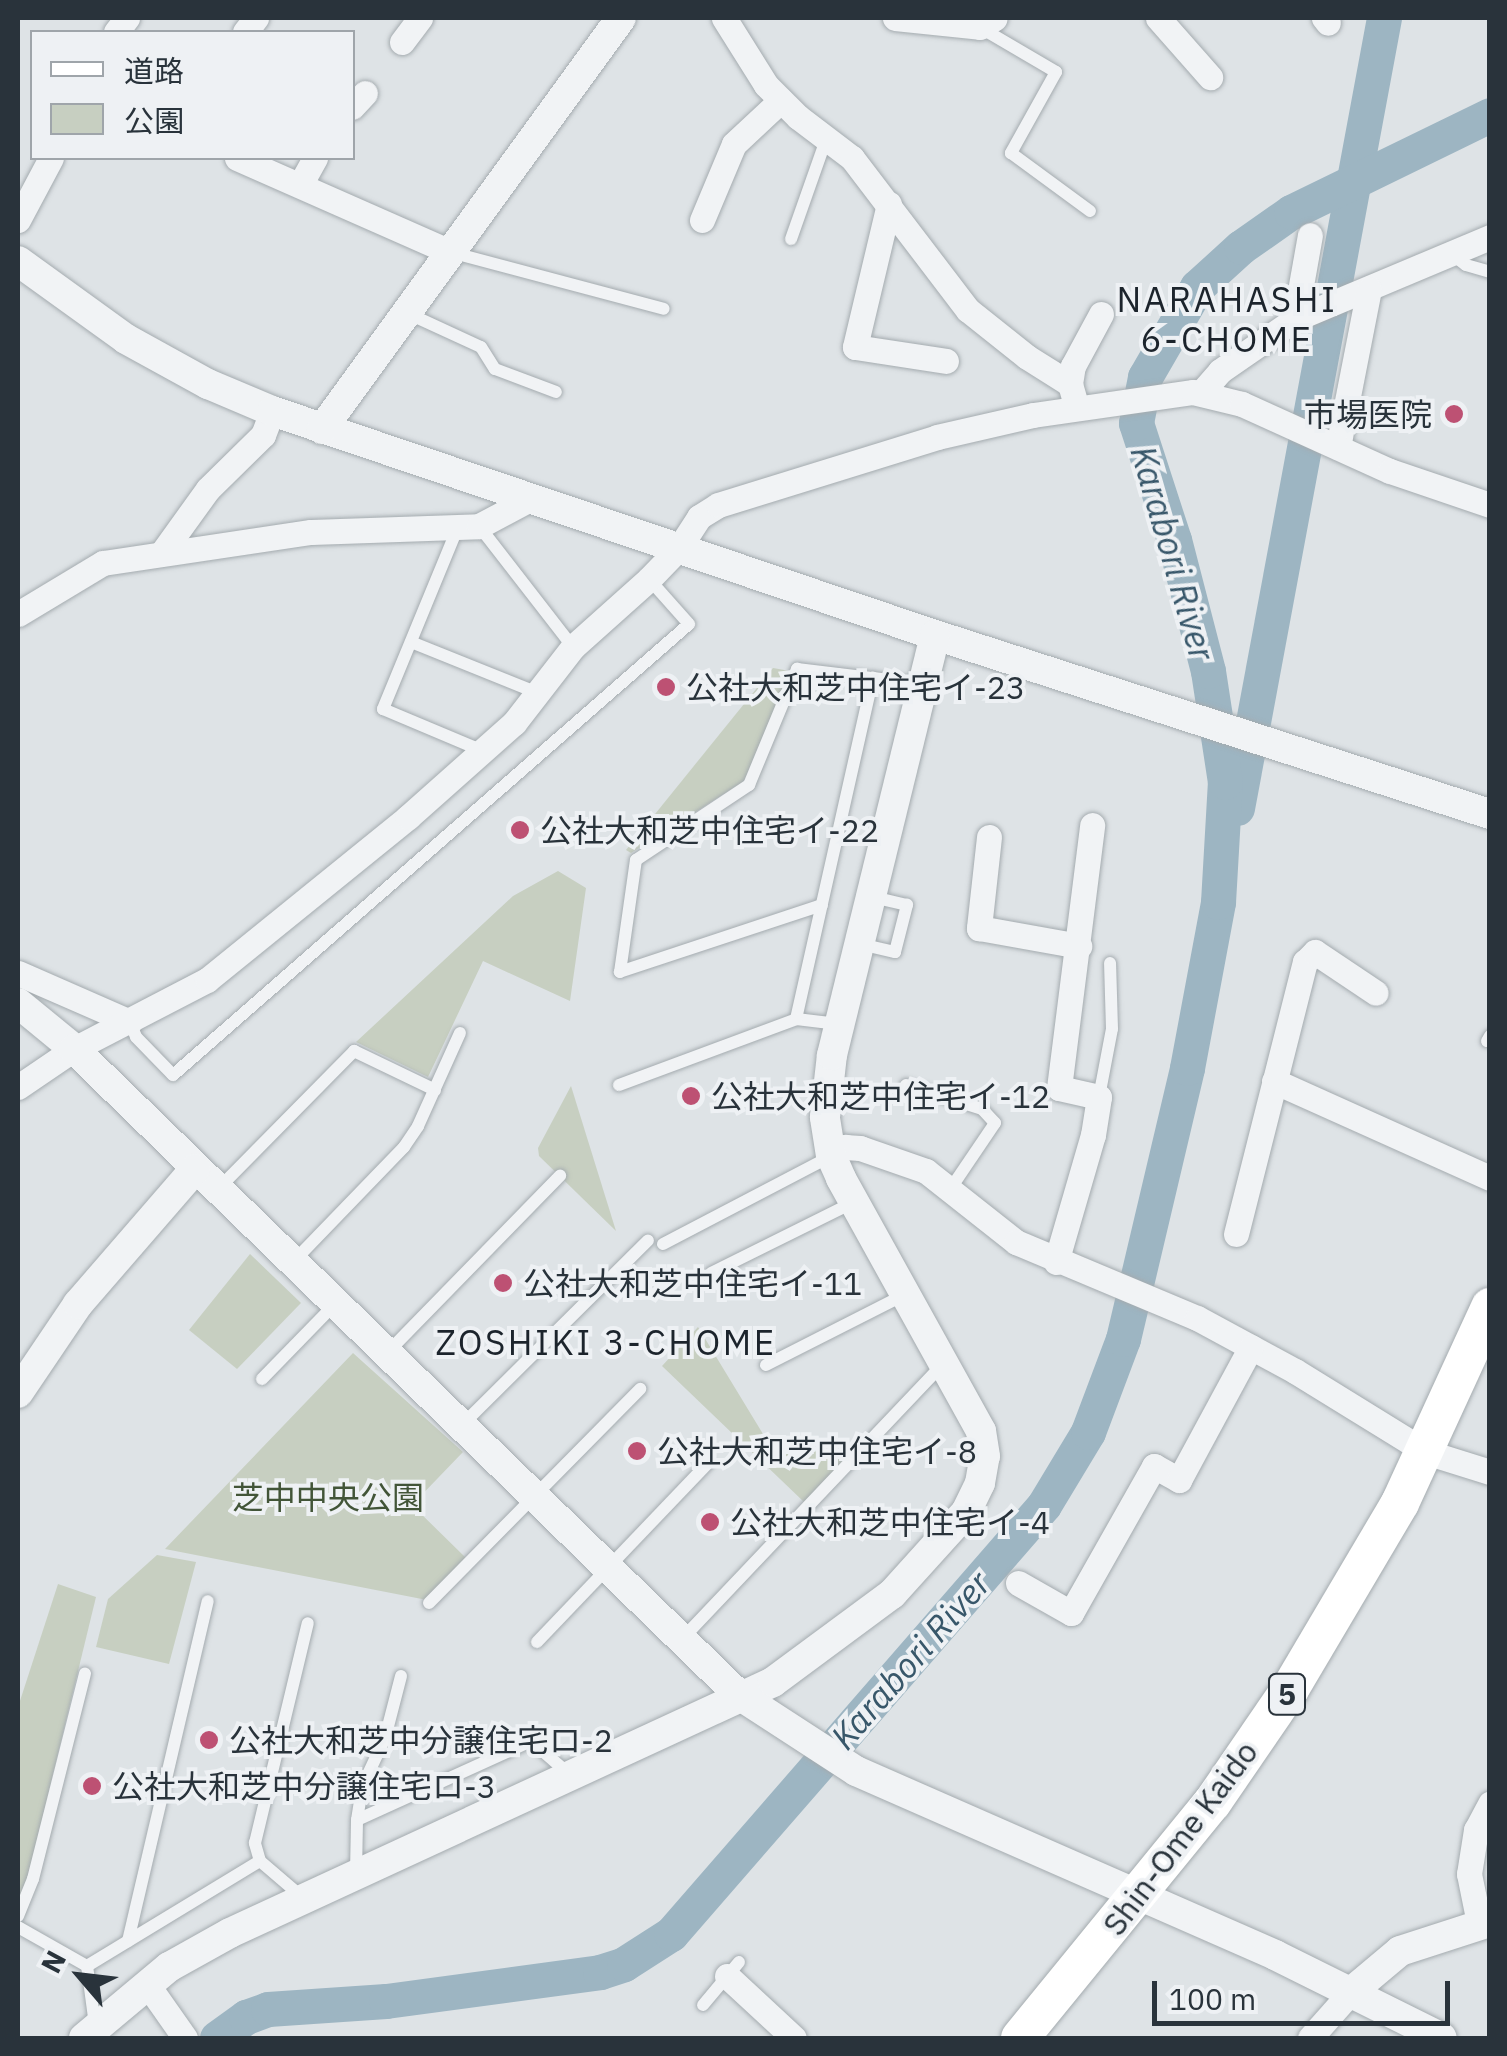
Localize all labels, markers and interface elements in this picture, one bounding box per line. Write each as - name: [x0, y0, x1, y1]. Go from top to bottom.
- legend: [30, 30, 355, 160]
- text: 道路: [124, 51, 184, 90]
- text: 公園: [124, 101, 184, 140]
- district label: NARAHASHI 6-CHOME: [1117, 278, 1337, 360]
- place label: 市場医院: [1304, 395, 1432, 433]
- marker: 市場医院: [1441, 401, 1467, 427]
- water label: Karabori River: [1122, 441, 1224, 665]
- place label: 公社大和芝中住宅イ-23: [686, 668, 1025, 706]
- marker: 公社大和芝中住宅イ-23: [655, 676, 677, 698]
- place label: 公社大和芝中住宅イ-22: [540, 811, 879, 849]
- marker: 公社大和芝中住宅イ-22: [509, 819, 531, 841]
- place label: 公社大和芝中住宅イ-12: [711, 1077, 1050, 1115]
- marker: 公社大和芝中住宅イ-12: [680, 1085, 702, 1107]
- place label: 公社大和芝中住宅イ-11: [523, 1264, 862, 1302]
- marker: 公社大和芝中住宅イ-11: [492, 1272, 514, 1294]
- district label: ZOSHIKI 3-CHOME: [435, 1321, 777, 1363]
- place label: 公社大和芝中住宅イ-8: [657, 1432, 977, 1470]
- marker: 公社大和芝中住宅イ-8: [626, 1440, 648, 1462]
- park label: 芝中中央公園: [232, 1478, 424, 1516]
- place label: 公社大和芝中住宅イ-4: [730, 1503, 1050, 1541]
- marker: 公社大和芝中住宅イ-4: [699, 1511, 721, 1533]
- water label: Karabori River: [822, 1563, 998, 1757]
- road number: 5: [1267, 1669, 1307, 1719]
- place label: 公社大和芝中分譲住宅ロ-2: [229, 1721, 613, 1759]
- marker: 公社大和芝中分譲住宅ロ-2: [198, 1729, 220, 1751]
- street label: Shin-Ome Kaido: [1094, 1733, 1266, 1943]
- place label: 公社大和芝中分譲住宅ロ-3: [112, 1767, 496, 1805]
- marker: 公社大和芝中分譲住宅ロ-3: [81, 1775, 103, 1797]
- north arrow: [30, 1926, 130, 2026]
- text: N: [32, 1944, 74, 1979]
- scale bar: [1157, 1961, 1454, 2023]
- text: 100 m: [1169, 1979, 1256, 2018]

